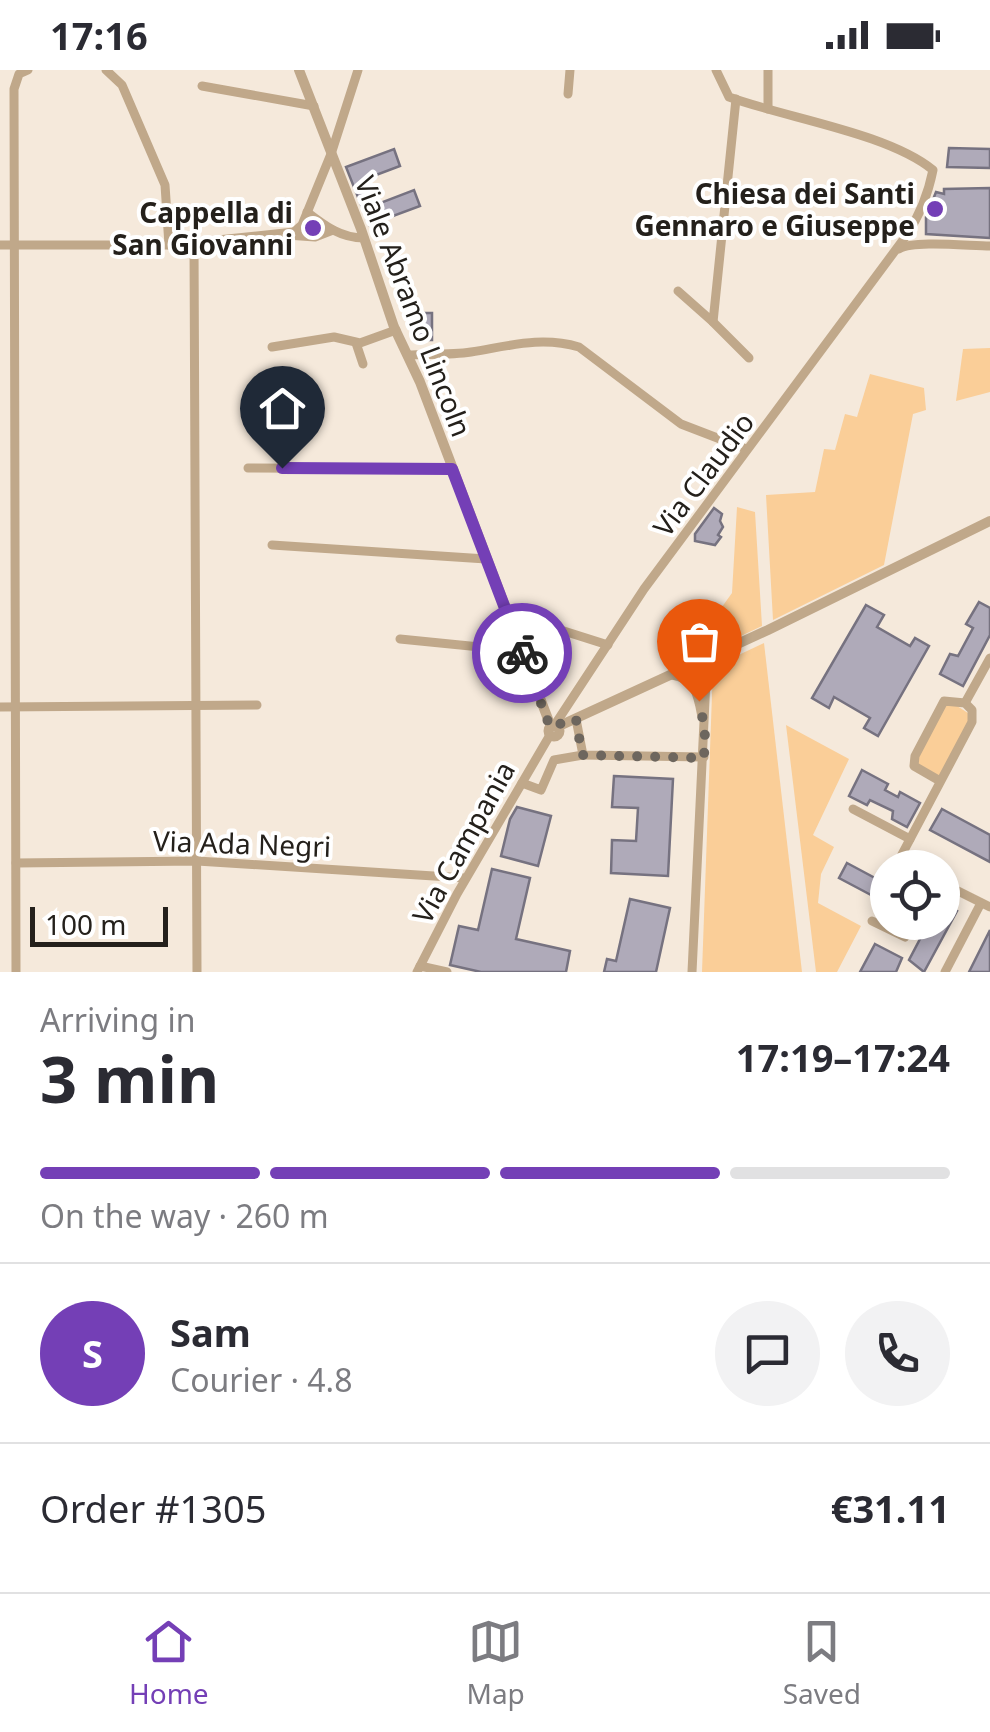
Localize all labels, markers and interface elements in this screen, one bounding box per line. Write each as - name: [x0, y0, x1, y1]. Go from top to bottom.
- text: 17:16: [50, 9, 148, 61]
- street label: Viale Abramo Lincoln: [347, 170, 481, 442]
- place label: Chiesa dei Santi Gennaro e Giuseppe: [634, 174, 915, 244]
- place label: Cappella di San Giovanni: [112, 193, 293, 263]
- marker: Chiesa dei Santi Gennaro e Giuseppe: [924, 198, 946, 220]
- marker: Cappella di San Giovanni: [302, 217, 324, 239]
- pin: [240, 366, 325, 469]
- icon: home: [255, 381, 310, 436]
- street label: Via Claudio: [644, 404, 762, 544]
- pin: [657, 599, 742, 702]
- courier: [472, 603, 572, 703]
- icon: bag: [672, 614, 727, 669]
- icon: bike: [495, 626, 550, 681]
- street label: Via Campania: [403, 754, 523, 930]
- street label: Via Ada Negri: [152, 821, 332, 865]
- map controls: [870, 850, 960, 940]
- button: locate: [870, 850, 960, 940]
- scale bar: [30, 902, 168, 946]
- text: 100 m: [45, 905, 127, 943]
- text: Arriving in: [40, 998, 195, 1041]
- text: 17:19–17:24: [736, 1031, 950, 1083]
- text: 3 min: [40, 1034, 219, 1122]
- text: On the way · 260 m: [40, 1194, 329, 1237]
- button: chat: [715, 1301, 820, 1406]
- button: phone: [845, 1301, 950, 1406]
- text: Sam: [170, 1306, 251, 1358]
- text: S: [82, 1327, 103, 1379]
- text: Courier · 4.8: [170, 1358, 353, 1401]
- text: Order #1305: [40, 1482, 266, 1534]
- text: €31.11: [831, 1482, 950, 1534]
- tab: Home: [129, 1614, 209, 1712]
- tab: Map: [467, 1614, 525, 1712]
- tab: Saved: [783, 1614, 861, 1712]

